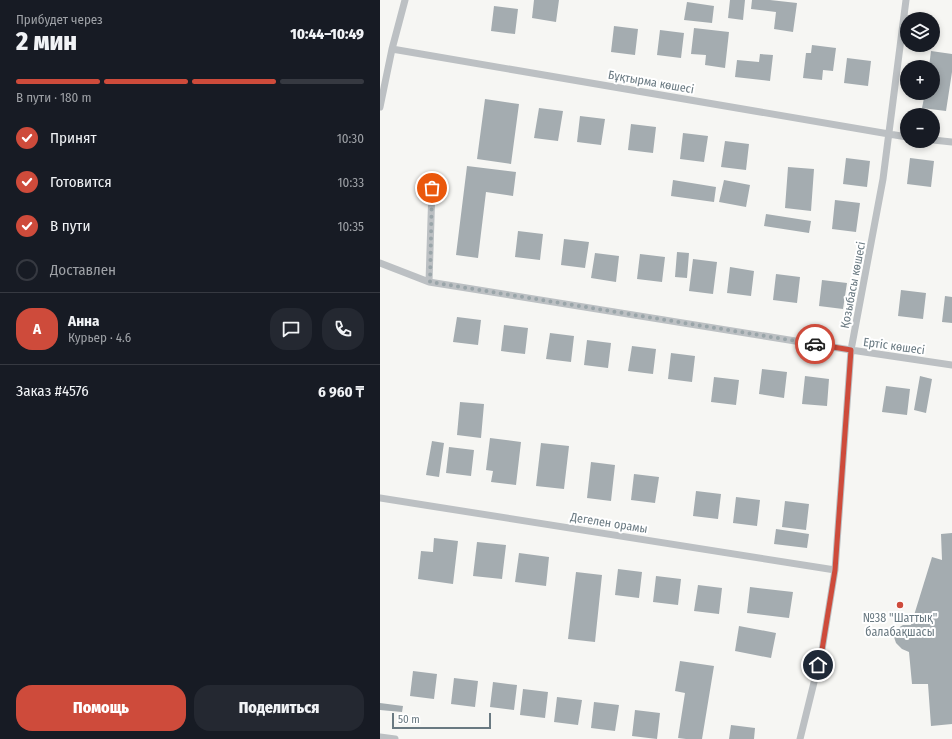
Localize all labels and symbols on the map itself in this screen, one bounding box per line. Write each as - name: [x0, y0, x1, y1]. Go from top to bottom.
- street label: Бұқтырма көшесі: [607, 68, 695, 96]
- pin: [415, 171, 449, 205]
- street label: Қозыбасы көшесі: [838, 240, 868, 330]
- courier: [795, 324, 835, 364]
- street label: Ертіс көшесі: [862, 335, 926, 357]
- street label: Дегелен орамы: [568, 510, 649, 536]
- marker: №38 "Шаттық" балабақшасы: [895, 600, 905, 610]
- place label: №38 "Шаттық" балабақшасы: [863, 611, 937, 639]
- pin: [801, 648, 835, 682]
- scale bar: [392, 711, 491, 730]

